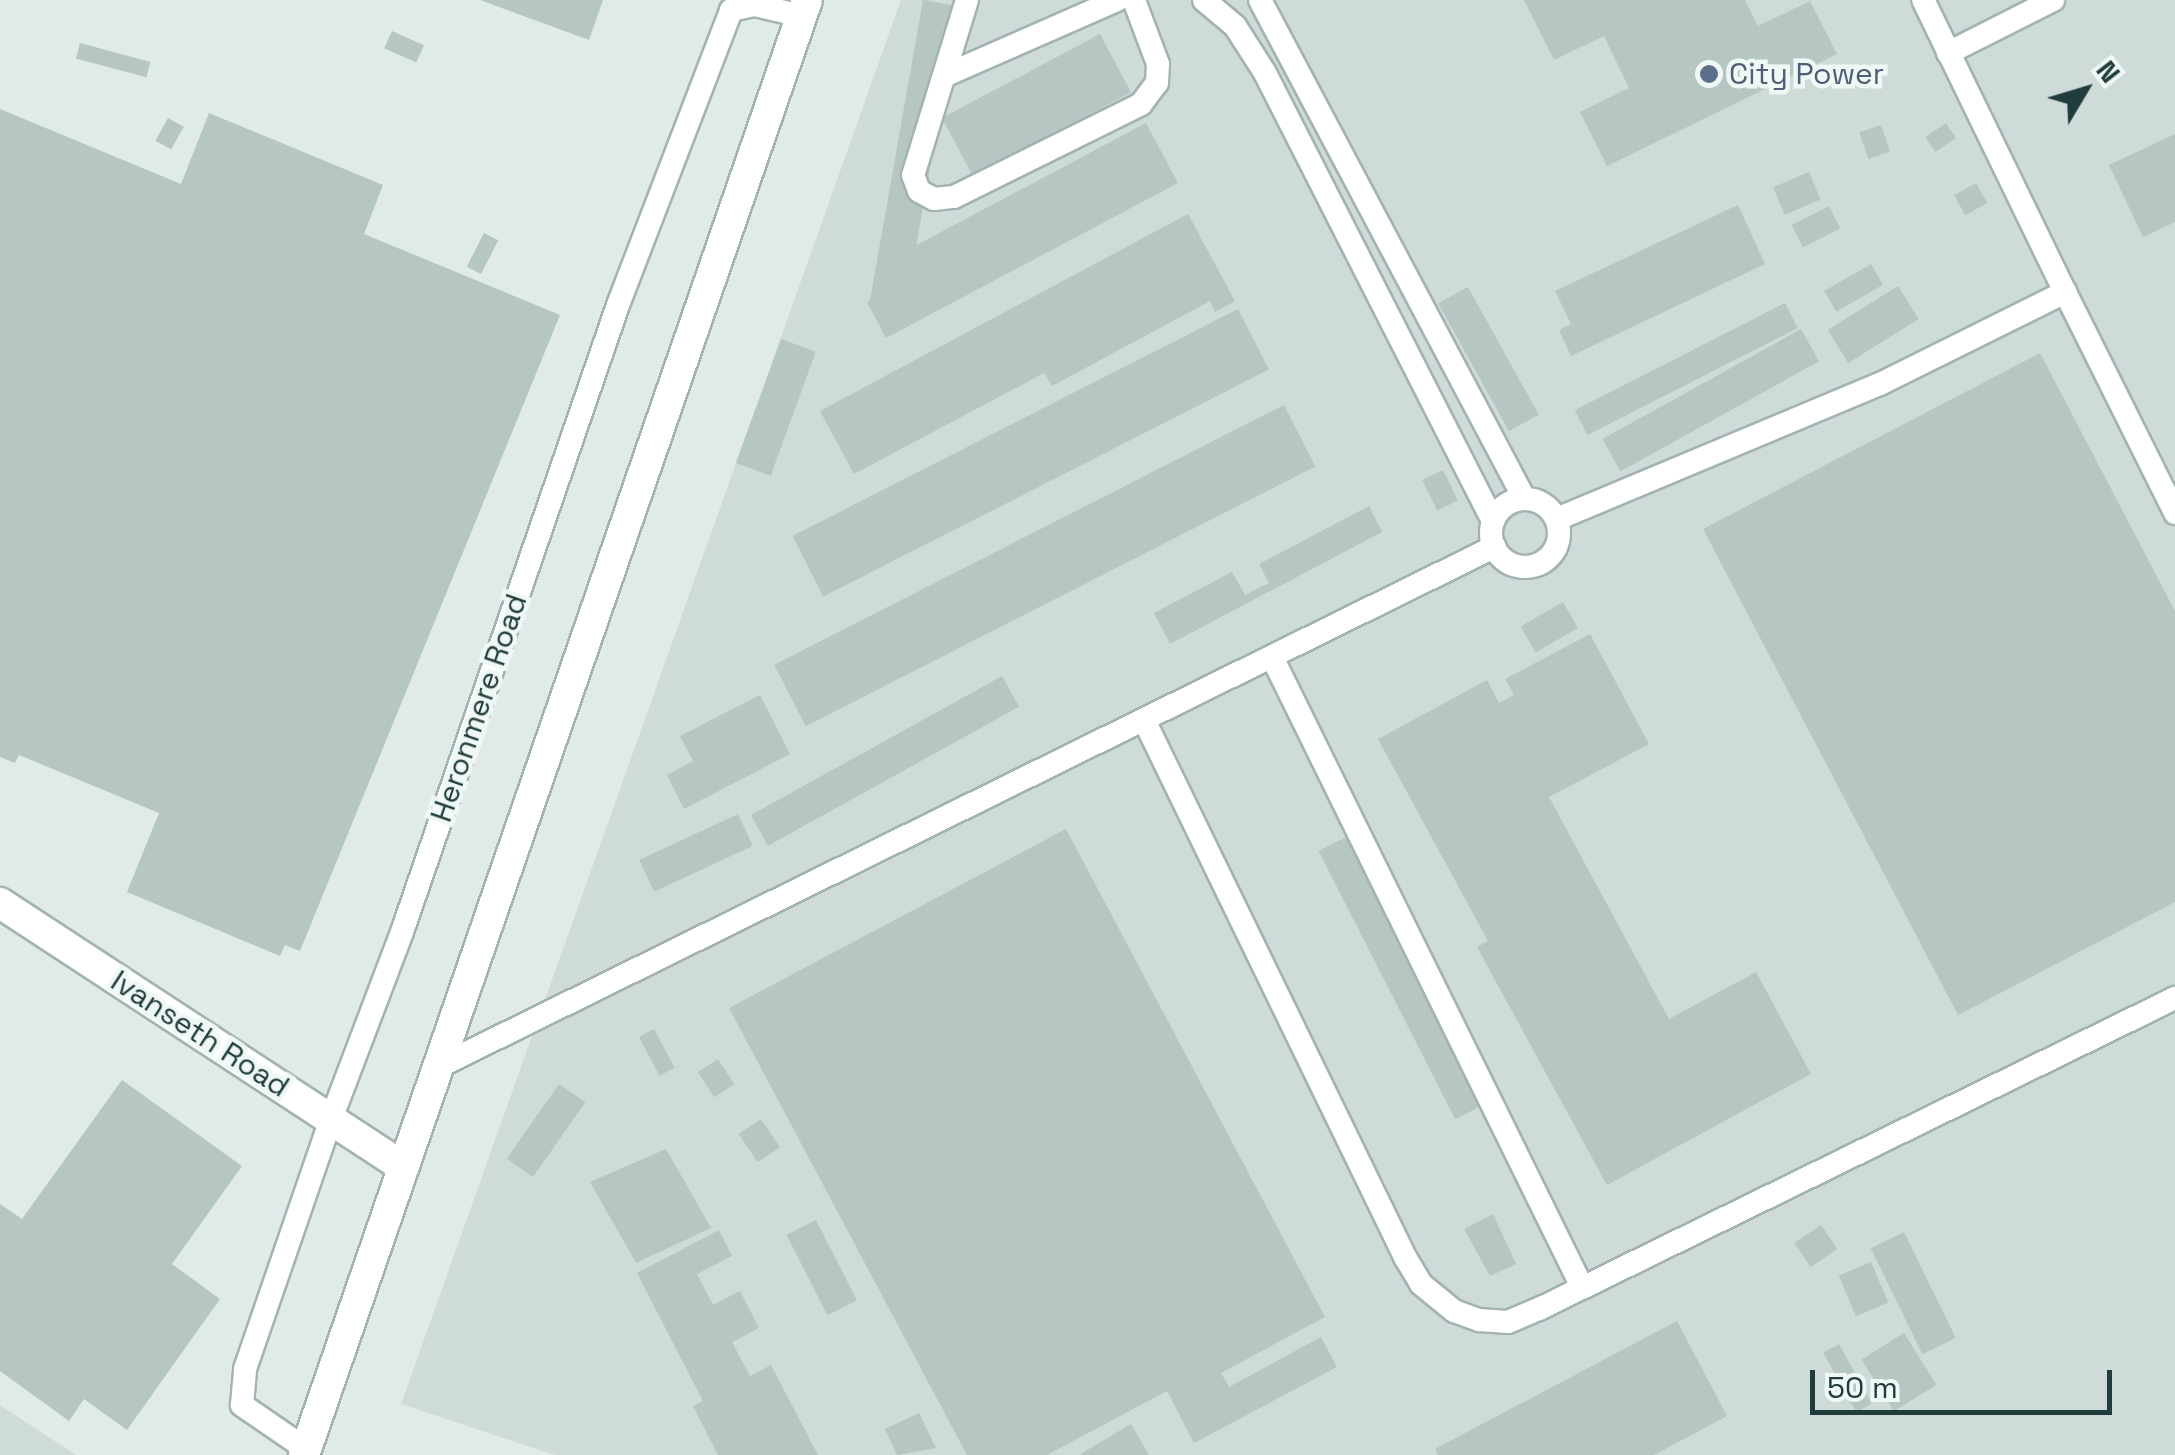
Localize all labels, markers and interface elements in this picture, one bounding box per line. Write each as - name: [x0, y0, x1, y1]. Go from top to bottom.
- north arrow: [2035, 40, 2135, 140]
- text: N: [2089, 53, 2129, 90]
- place label: City Power: [1729, 56, 1884, 92]
- marker: City Power: [1698, 63, 1720, 85]
- street label: Heronmere Road: [423, 589, 535, 827]
- street label: Ivanseth Road: [104, 963, 296, 1105]
- scale bar: [1815, 1350, 2118, 1412]
- text: 50 m: [1827, 1368, 1898, 1407]

